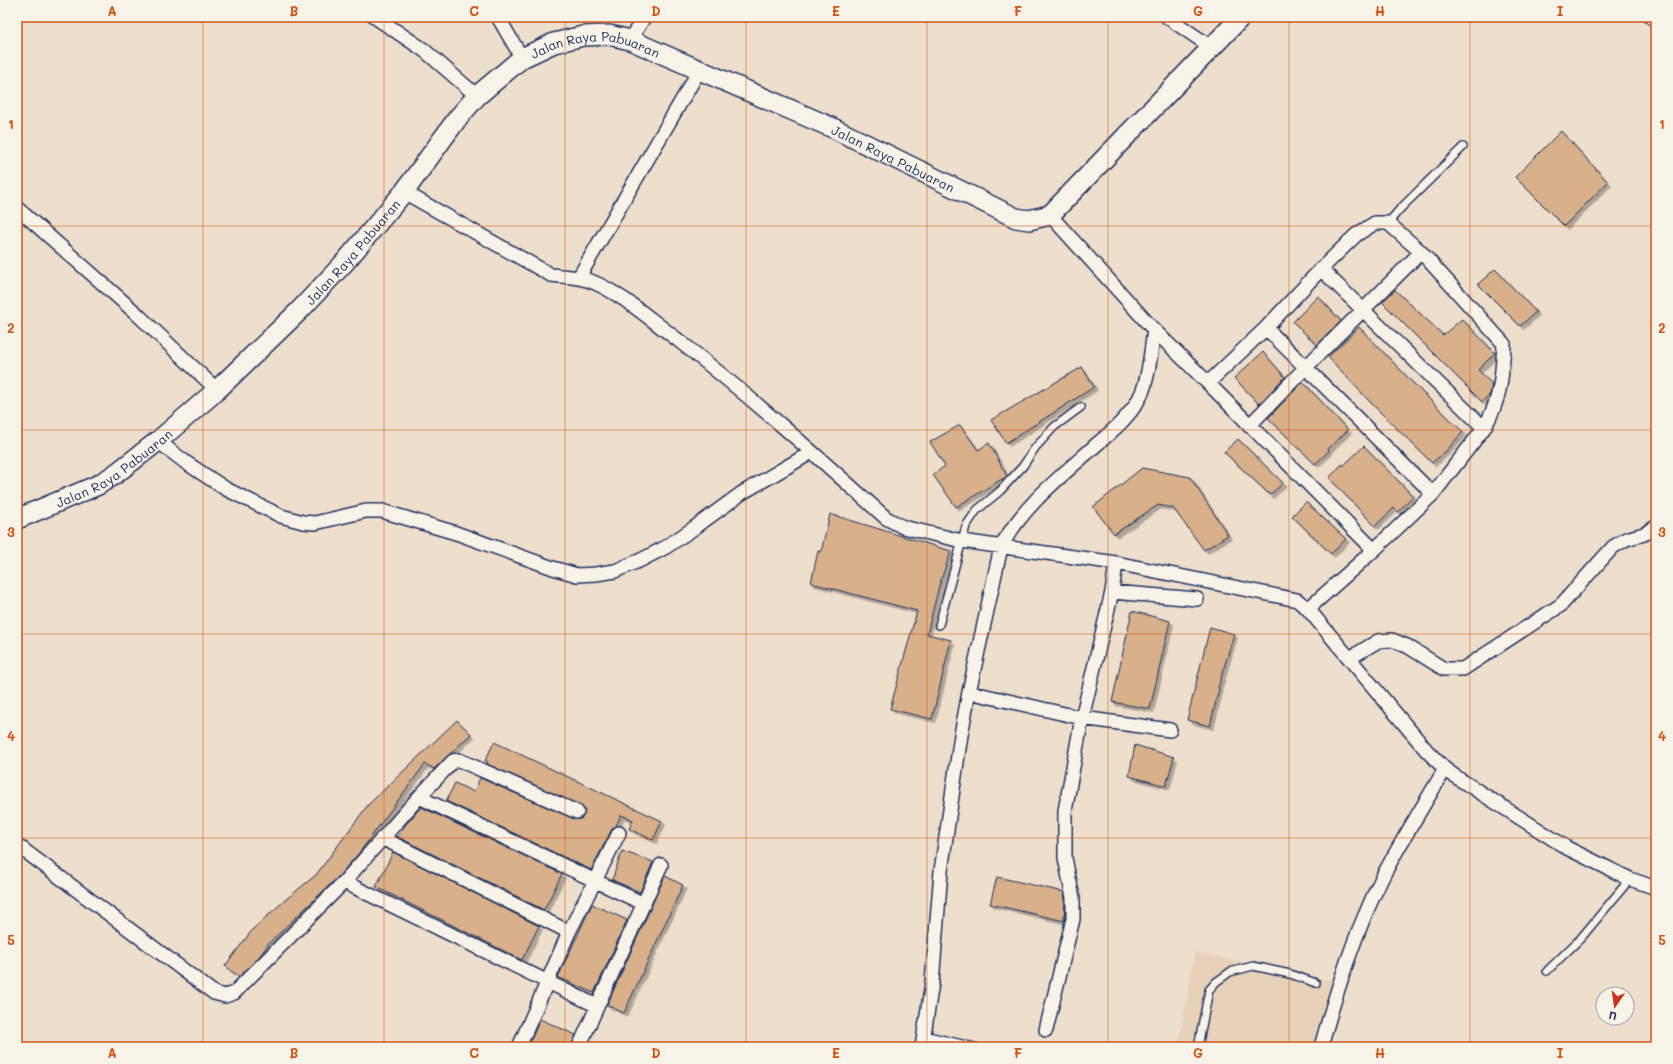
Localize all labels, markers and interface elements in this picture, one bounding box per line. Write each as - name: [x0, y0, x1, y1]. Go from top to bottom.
- text: A: [107, 2, 117, 19]
- text: B: [290, 2, 299, 19]
- text: C: [469, 2, 479, 19]
- text: D: [651, 2, 661, 19]
- text: E: [832, 2, 840, 19]
- text: F: [1014, 2, 1022, 19]
- text: G: [1193, 2, 1203, 19]
- text: H: [1375, 2, 1385, 19]
- text: I: [1557, 2, 1564, 19]
- text: Jalan Raya Pabuaran: [527, 26, 663, 61]
- street label: Jalan Raya Pabuaran: [528, 47, 664, 65]
- text: 1: [8, 115, 14, 132]
- text: 1: [1659, 115, 1665, 132]
- street label: Jalan Raya Pabuaran: [829, 120, 958, 195]
- street label: Jalan Raya Pabuaran: [301, 195, 403, 308]
- text: 2: [7, 319, 15, 336]
- text: 2: [1658, 319, 1666, 336]
- street label: Jalan Raya Pabuaran: [53, 425, 175, 510]
- text: 3: [7, 523, 15, 540]
- text: 3: [1658, 523, 1666, 540]
- text: 4: [7, 727, 15, 744]
- text: 4: [1658, 727, 1666, 744]
- text: 5: [7, 931, 15, 948]
- text: 5: [1658, 931, 1666, 948]
- north arrow: [1595, 986, 1635, 1026]
- text: U: [1607, 1008, 1618, 1024]
- text: A: [107, 1044, 117, 1061]
- text: B: [290, 1044, 299, 1061]
- text: C: [469, 1044, 479, 1061]
- text: D: [651, 1044, 661, 1061]
- text: E: [832, 1044, 840, 1061]
- text: F: [1014, 1044, 1022, 1061]
- text: G: [1193, 1044, 1203, 1061]
- text: H: [1375, 1044, 1385, 1061]
- text: I: [1557, 1044, 1564, 1061]

